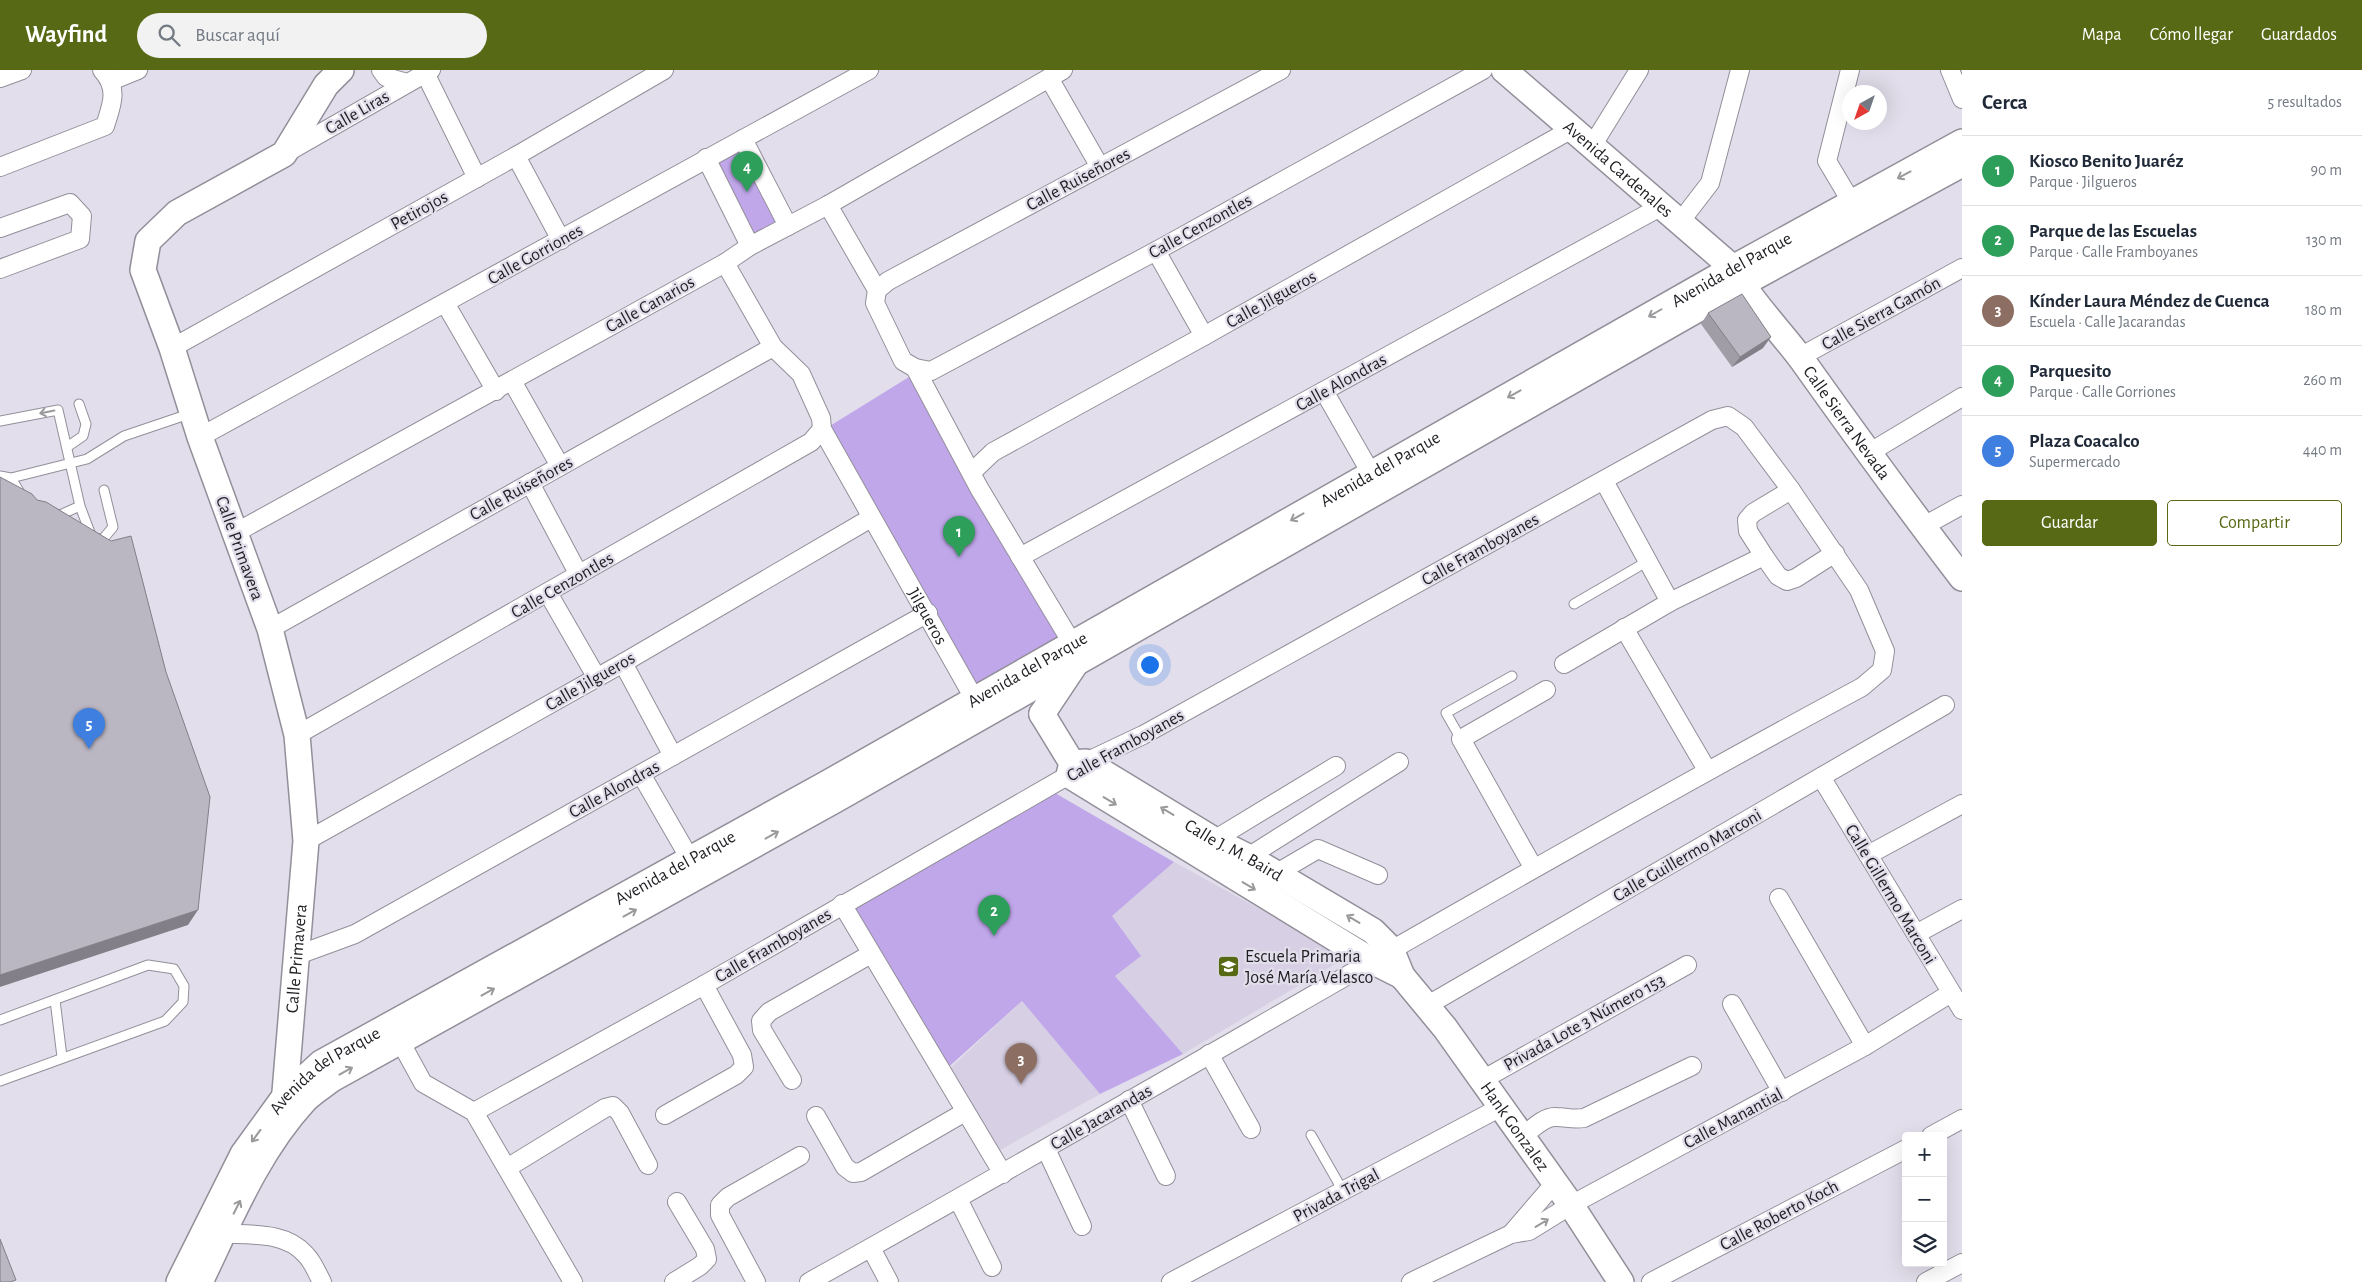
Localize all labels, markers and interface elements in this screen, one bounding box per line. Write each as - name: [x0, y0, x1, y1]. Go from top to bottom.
- search box: [137, 13, 487, 58]
- icon: search: [155, 21, 183, 49]
- text: Wayfind: [25, 23, 107, 47]
- text: Buscar aquí: [195, 26, 280, 45]
- text: Mapa: [2082, 26, 2122, 44]
- text: Cómo llegar: [2150, 26, 2233, 44]
- text: Guardados: [2261, 26, 2337, 44]
- north arrow: [1842, 85, 1887, 130]
- street label: Calle Liras: [323, 87, 392, 138]
- text: Cerca: [1982, 92, 2028, 113]
- text: 5 resultados: [2268, 94, 2342, 110]
- street label: Avenida Cardenales: [1559, 118, 1676, 221]
- street label: Calle Ruiseñores: [1024, 145, 1133, 215]
- pin: 4: [731, 151, 763, 192]
- text: Kiosco Benito Juaréz: [2029, 152, 2183, 171]
- text: 1: [1995, 162, 2001, 178]
- text: 90 m: [2311, 162, 2342, 178]
- one-way arrow: [1897, 170, 1912, 180]
- text: Parque · Jilgueros: [2029, 174, 2137, 190]
- street label: Petirojos: [388, 188, 451, 234]
- street label: Calle Cenzontles: [1146, 191, 1255, 263]
- street label: Calle Gorriones: [485, 221, 586, 288]
- text: Parque de las Escuelas: [2029, 222, 2197, 241]
- street label: Avenida del Parque: [1669, 230, 1795, 311]
- text: 2: [1994, 232, 2002, 248]
- text: 130 m: [2306, 232, 2342, 248]
- text: Parque · Calle Framboyanes: [2029, 244, 2198, 260]
- street label: Calle Jilgueros: [1223, 268, 1319, 332]
- street label: Calle Canarios: [603, 273, 698, 337]
- street label: Calle Sierra Gamón: [1819, 274, 1944, 354]
- text: Kínder Laura Méndez de Cuenca: [2029, 292, 2270, 311]
- text: 3: [1995, 302, 2001, 318]
- text: 180 m: [2305, 302, 2342, 318]
- one-way arrow: [1649, 309, 1663, 319]
- text: Escuela · Calle Jacarandas: [2029, 314, 2186, 330]
- street label: Calle Alondras: [1293, 351, 1390, 415]
- text: Parquesito: [2029, 362, 2111, 381]
- street label: Calle Sierra Nevada: [1799, 363, 1893, 483]
- text: 4: [1994, 372, 2002, 388]
- text: 260 m: [2303, 372, 2342, 388]
- text: Parque · Calle Gorriones: [2029, 384, 2176, 400]
- one-way arrow: [1508, 390, 1522, 400]
- one-way arrow: [39, 408, 55, 418]
- street label: Avenida del Parque: [1318, 429, 1444, 511]
- text: Plaza Coacalco: [2029, 432, 2140, 451]
- text: 5: [1995, 442, 2001, 458]
- text: 440 m: [2303, 442, 2342, 458]
- street label: Calle Ruiseñores: [467, 453, 576, 525]
- text: Supermercado: [2029, 454, 2120, 470]
- street label: Calle Primavera: [212, 494, 266, 603]
- button: Guardar: [1982, 500, 2157, 546]
- button: Compartir: [2167, 500, 2342, 546]
- street label: Calle Framboyanes: [1419, 510, 1542, 589]
- one-way arrow: [1289, 512, 1304, 522]
- pin: 1: [943, 516, 975, 557]
- street label: Calle Cenzontles: [508, 549, 617, 622]
- street label: Jilgueros: [904, 585, 950, 648]
- street label: Avenida del Parque: [965, 629, 1091, 712]
- street label: Calle Jilgueros: [543, 649, 638, 715]
- your location: [1137, 652, 1163, 678]
- street label: Calle Framboyanes: [1064, 706, 1187, 785]
- pin: 5: [73, 708, 105, 749]
- street label: Calle Alondras: [566, 758, 663, 822]
- one-way arrow: [1103, 797, 1117, 807]
- one-way arrow: [1161, 806, 1175, 816]
- street label: Calle Guillermo Marconi: [1610, 806, 1765, 906]
- street label: Calle J. M. Baird: [1181, 816, 1285, 885]
- street label: Calle Gillermo Marconi: [1841, 822, 1939, 967]
- street label: Avenida del Parque: [612, 828, 739, 909]
- one-way arrow: [764, 830, 779, 839]
- one-way arrow: [1242, 881, 1256, 891]
- pin: 2: [978, 895, 1010, 936]
- street label: Calle Primavera: [284, 903, 311, 1014]
- street label: Calle Framboyanes: [712, 905, 835, 986]
- one-way arrow: [622, 908, 637, 918]
- one-way arrow: [1347, 914, 1361, 924]
- place label: Escuela Primaria José María Velasco: [1245, 948, 1374, 987]
- school or university icon: Escuela Primaria José María Velasco: [1217, 954, 1241, 978]
- street label: Privada Lote 3 Número 153: [1501, 971, 1668, 1075]
- one-way arrow: [480, 987, 495, 997]
- street label: Avenida del Parque: [267, 1024, 383, 1118]
- pin: 3: [1005, 1043, 1037, 1084]
- one-way arrow: [338, 1066, 353, 1076]
- street label: Hank Gonzalez: [1476, 1079, 1552, 1175]
- street label: Calle Jacarandas: [1048, 1082, 1155, 1154]
- street label: Calle Manantial: [1681, 1085, 1786, 1153]
- one-way arrow: [251, 1128, 261, 1142]
- map controls: [1902, 1132, 1947, 1267]
- button: +: [1902, 1132, 1947, 1177]
- street label: Privada Trigal: [1290, 1166, 1382, 1226]
- street label: Calle Roberto Koch: [1717, 1177, 1842, 1255]
- button: −: [1902, 1177, 1947, 1222]
- one-way arrow: [233, 1200, 242, 1215]
- one-way arrow: [1535, 1217, 1549, 1227]
- button: layers: [1902, 1222, 1947, 1267]

